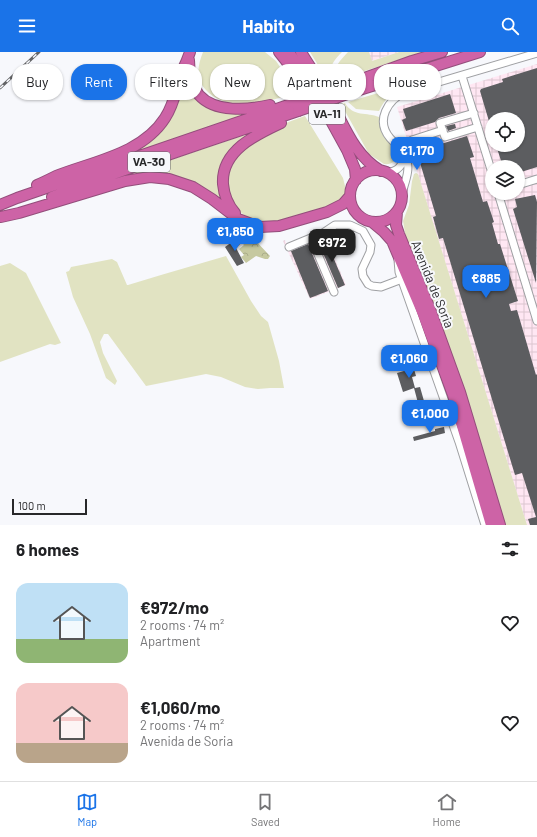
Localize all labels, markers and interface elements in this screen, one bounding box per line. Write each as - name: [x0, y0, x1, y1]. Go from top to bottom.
- icon: menu: [16, 15, 38, 37]
- text: Habito: [242, 15, 295, 37]
- icon: search: [499, 15, 521, 37]
- chip: Buy: [12, 64, 63, 100]
- chip: Rent: [71, 64, 127, 100]
- chip: Filters: [135, 64, 202, 100]
- chip: New: [210, 64, 265, 100]
- chip: Apartment: [273, 64, 366, 100]
- chip: House: [374, 64, 441, 100]
- road number: VA-11: [309, 104, 345, 124]
- map controls: [485, 112, 525, 200]
- button: locate: [485, 112, 525, 152]
- pin: €1,170: [384, 137, 450, 171]
- text: €1,170: [400, 142, 434, 158]
- road number: VA-30: [128, 152, 170, 172]
- button: layers: [485, 160, 525, 200]
- pin: €1,850: [202, 218, 268, 252]
- text: €1,850: [216, 223, 254, 239]
- pin: €972: [308, 229, 356, 263]
- text: €972: [318, 234, 346, 250]
- street label: Avenida de Soria: [408, 238, 458, 330]
- pin: €885: [462, 265, 510, 299]
- text: €885: [471, 270, 501, 286]
- pin: €1,060: [376, 345, 442, 379]
- text: €1,060: [390, 350, 428, 366]
- pin: €1,000: [397, 400, 463, 434]
- text: €1,000: [411, 405, 449, 421]
- scale bar: [12, 497, 87, 516]
- text: 100 m: [18, 499, 46, 512]
- icon: filters: [499, 538, 521, 560]
- text: 6 homes: [16, 539, 79, 559]
- text: €972/mo: [140, 597, 209, 617]
- icon: home: [48, 599, 96, 647]
- icon: heart: [499, 612, 521, 634]
- text: 2 rooms · 74 m²: [140, 617, 224, 633]
- text: Apartment: [140, 633, 201, 649]
- text: €1,060/mo: [140, 697, 221, 717]
- icon: home: [48, 699, 96, 747]
- icon: heart: [499, 712, 521, 734]
- text: 2 rooms · 74 m²: [140, 717, 224, 733]
- text: Avenida de Soria: [140, 733, 233, 749]
- tab: Map: [76, 791, 98, 828]
- tab: Saved: [251, 791, 280, 828]
- tab: Home: [433, 791, 461, 828]

